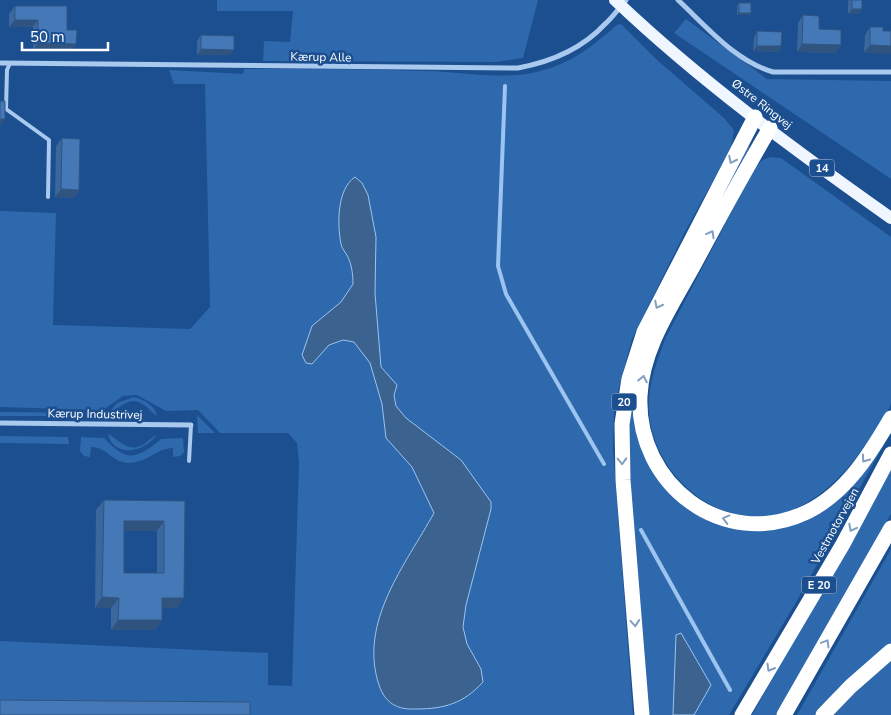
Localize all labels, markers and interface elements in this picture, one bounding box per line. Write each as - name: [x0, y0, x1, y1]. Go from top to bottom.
- scale bar: [22, 20, 109, 52]
- text: 50 m: [30, 27, 65, 47]
- street label: Kærup Alle: [290, 48, 352, 66]
- street label: Østre Ringvej: [728, 75, 796, 133]
- one-way arrow: [728, 155, 738, 164]
- road number: 14: [810, 160, 834, 177]
- one-way arrow: [704, 231, 714, 240]
- one-way arrow: [654, 299, 664, 308]
- one-way arrow: [637, 375, 648, 384]
- road number: 20: [612, 394, 636, 411]
- street label: Kærup Industrivej: [47, 405, 143, 423]
- one-way arrow: [862, 453, 871, 463]
- one-way arrow: [617, 457, 628, 465]
- street label: Vestmotorvejen: [807, 485, 863, 568]
- one-way arrow: [723, 514, 731, 524]
- one-way arrow: [848, 522, 858, 531]
- road number: E 20: [802, 576, 836, 594]
- one-way arrow: [629, 619, 640, 627]
- one-way arrow: [820, 639, 830, 648]
- one-way arrow: [766, 663, 776, 672]

